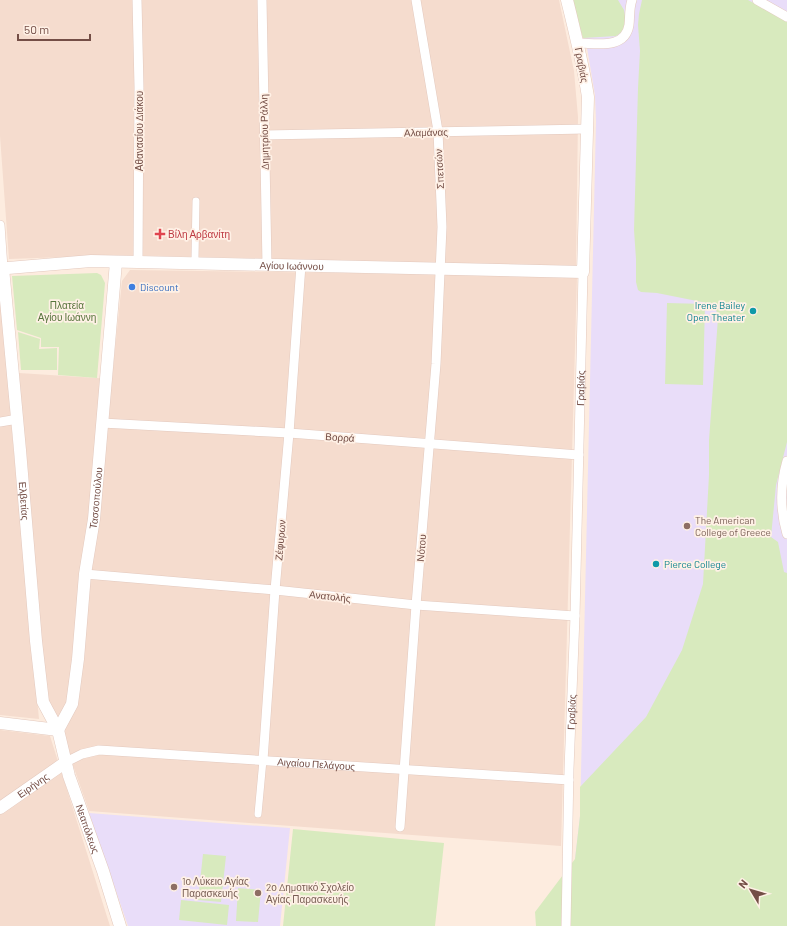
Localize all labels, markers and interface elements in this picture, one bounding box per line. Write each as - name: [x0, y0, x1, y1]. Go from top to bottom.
- scale bar: [18, 16, 90, 42]
- text: 50 m: [24, 22, 49, 36]
- street label: Γραβιάς: [573, 46, 591, 84]
- street label: Αθανασίου Διάκου: [133, 91, 145, 171]
- street label: Δημητρίου Ράλλη: [257, 94, 271, 170]
- street label: Αλαμάνας: [404, 126, 448, 138]
- street label: Σπετσών: [432, 149, 446, 189]
- place label: Βίλη Αρβανίτη: [168, 228, 230, 240]
- marker: Βίλη Αρβανίτη: [155, 229, 165, 239]
- street label: Αγίου Ιωάννου: [259, 259, 324, 272]
- place label: Discount: [140, 281, 179, 293]
- marker: Discount: [127, 282, 137, 292]
- park label: Πλατεία Αγίου Ιωάννη: [38, 299, 96, 323]
- place label: Irene Bailey Open Theater: [687, 299, 745, 323]
- marker: Irene Bailey Open Theater: [748, 306, 758, 316]
- street label: Γραβιάς: [574, 370, 587, 406]
- street label: Βορρά: [325, 430, 355, 444]
- street label: Τασσοπούλου: [86, 467, 104, 530]
- street label: Ελβετίας: [17, 481, 32, 521]
- place label: The American College of Greece: [695, 514, 771, 538]
- street label: Ζέφυρων: [272, 519, 288, 561]
- marker: The American College of Greece: [682, 521, 692, 531]
- street label: Νότου: [414, 534, 428, 562]
- place label: Pierce College: [664, 558, 726, 570]
- marker: Pierce College: [651, 559, 661, 569]
- street label: Ανατολής: [309, 588, 352, 604]
- street label: Γραβιάς: [565, 694, 578, 730]
- street label: Αιγαίου Πελάγους: [277, 755, 356, 772]
- street label: Ειρήνης: [15, 770, 51, 800]
- street label: Νεαπόλεως: [74, 803, 102, 855]
- north arrow: [731, 870, 771, 910]
- place label: 1ο Λύκειο Αγίας Παρασκευής: [182, 875, 249, 899]
- text: N: [735, 877, 750, 890]
- place label: 2ο Δημοτικό Σχολείο Αγίας Παρασκευής: [266, 881, 355, 905]
- marker: 1ο Λύκειο Αγίας Παρασκευής: [169, 882, 179, 892]
- marker: 2ο Δημοτικό Σχολείο Αγίας Παρασκευής: [253, 888, 263, 898]

